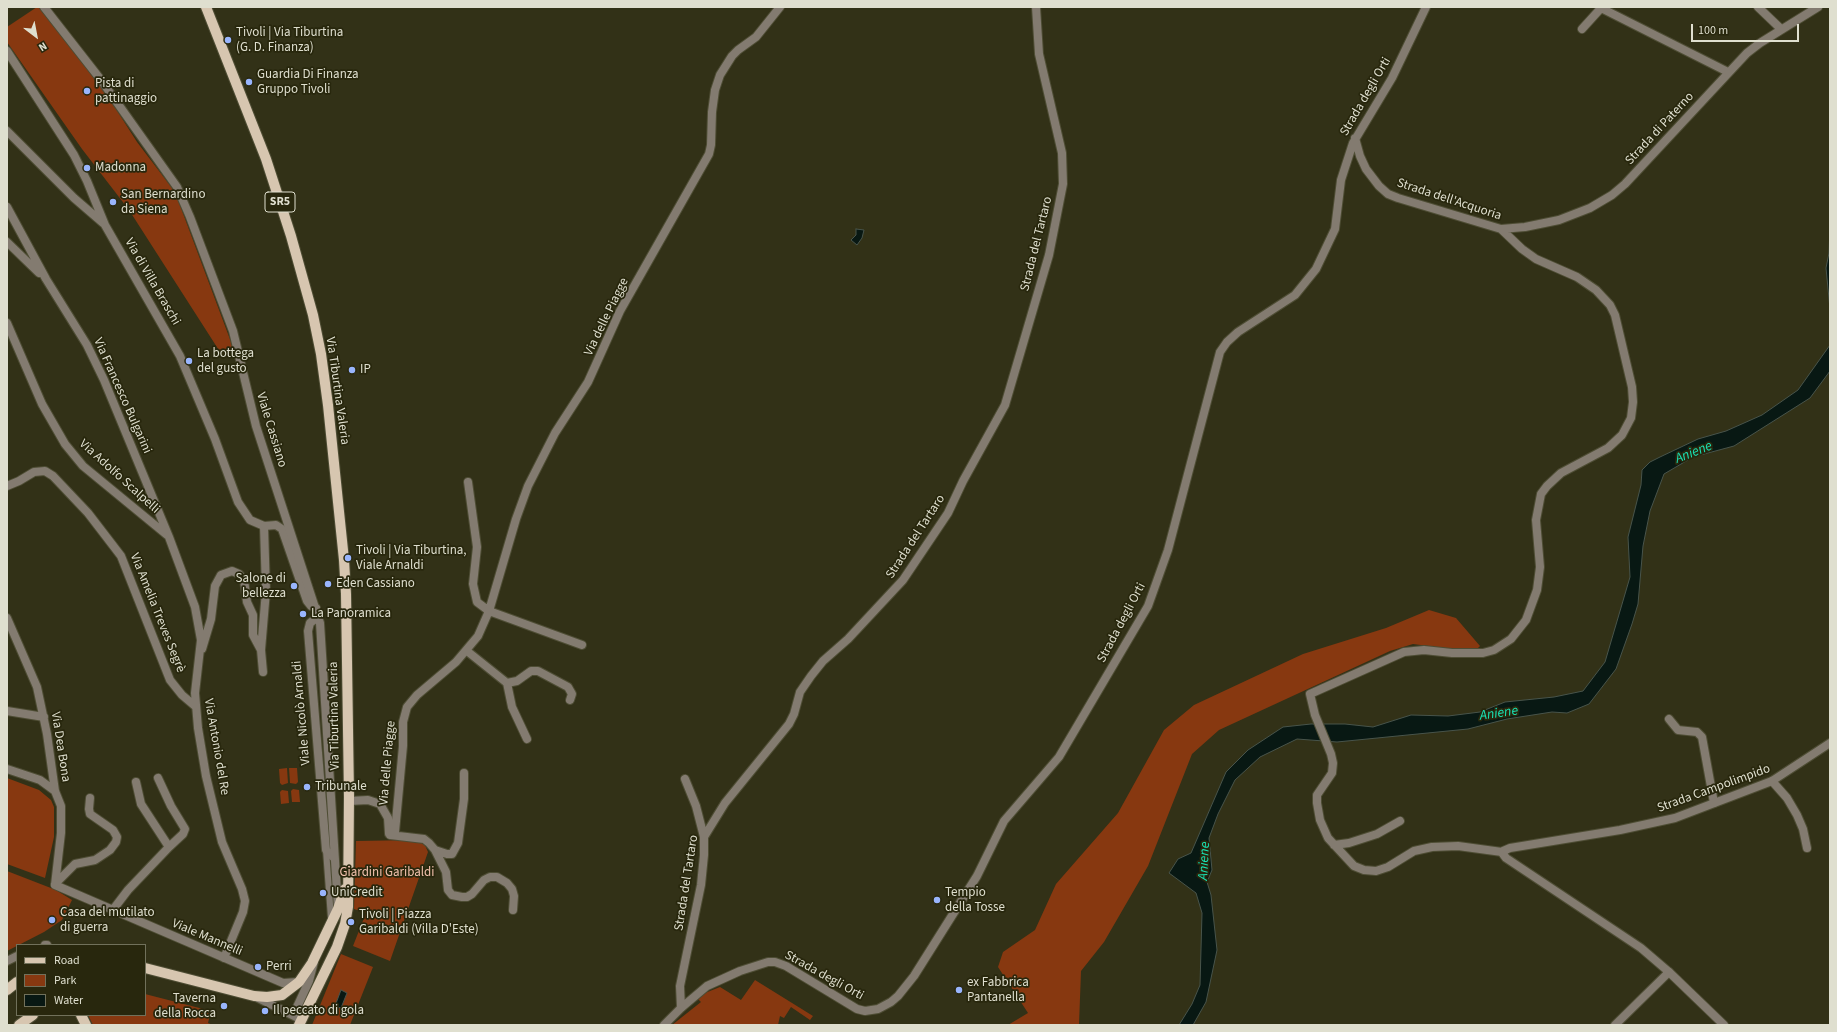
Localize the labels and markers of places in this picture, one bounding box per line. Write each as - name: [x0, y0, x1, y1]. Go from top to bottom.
- place label: Tivoli | Via Tiburtina (G. D. Finanza): [236, 25, 343, 56]
- marker: Tivoli | Via Tiburtina (G. D. Finanza): [223, 35, 233, 45]
- place label: Guardia Di Finanza Gruppo Tivoli: [257, 67, 359, 98]
- place label: Pista di pattinaggio: [95, 76, 157, 107]
- marker: Guardia Di Finanza Gruppo Tivoli: [244, 77, 254, 87]
- marker: Pista di pattinaggio: [82, 86, 92, 96]
- place label: Madonna: [95, 160, 146, 176]
- marker: Madonna: [82, 163, 92, 173]
- place label: San Bernardino da Siena: [121, 187, 205, 218]
- marker: San Bernardino da Siena: [108, 197, 118, 207]
- place label: La bottega del gusto: [197, 346, 254, 377]
- marker: La bottega del gusto: [184, 356, 194, 366]
- place label: IP: [360, 362, 371, 378]
- marker: IP: [347, 365, 357, 375]
- place label: Tivoli | Via Tiburtina, Viale Arnaldi: [356, 543, 467, 574]
- marker: Tivoli | Via Tiburtina, Viale Arnaldi: [343, 553, 353, 563]
- place label: Salone di bellezza: [236, 571, 286, 602]
- place label: Eden Cassiano: [336, 576, 415, 592]
- marker: Eden Cassiano: [323, 579, 333, 589]
- marker: Salone di bellezza: [289, 581, 299, 591]
- place label: La Panoramica: [311, 606, 391, 622]
- marker: La Panoramica: [298, 609, 308, 619]
- place label: Tribunale: [315, 779, 367, 795]
- marker: Tribunale: [302, 782, 312, 792]
- place label: UniCredit: [331, 885, 383, 901]
- place label: Tempio della Tosse: [945, 885, 1005, 916]
- marker: UniCredit: [318, 888, 328, 898]
- marker: Tempio della Tosse: [932, 895, 942, 905]
- place label: Casa del mutilato di guerra: [60, 905, 155, 936]
- place label: Tivoli | Piazza Garibaldi (Villa D'Este): [359, 907, 479, 938]
- marker: Casa del mutilato di guerra: [47, 915, 57, 925]
- marker: Tivoli | Piazza Garibaldi (Villa D'Este): [346, 917, 356, 927]
- place label: Perri: [266, 959, 292, 975]
- marker: Perri: [253, 962, 263, 972]
- place label: ex Fabbrica Pantanella: [967, 975, 1029, 1006]
- marker: ex Fabbrica Pantanella: [954, 985, 964, 995]
- place label: Taverna della Rocca: [154, 991, 216, 1022]
- marker: Taverna della Rocca: [219, 1001, 229, 1011]
- place label: Il peccato di gola: [273, 1003, 364, 1019]
- marker: Il peccato di gola: [260, 1006, 270, 1016]

